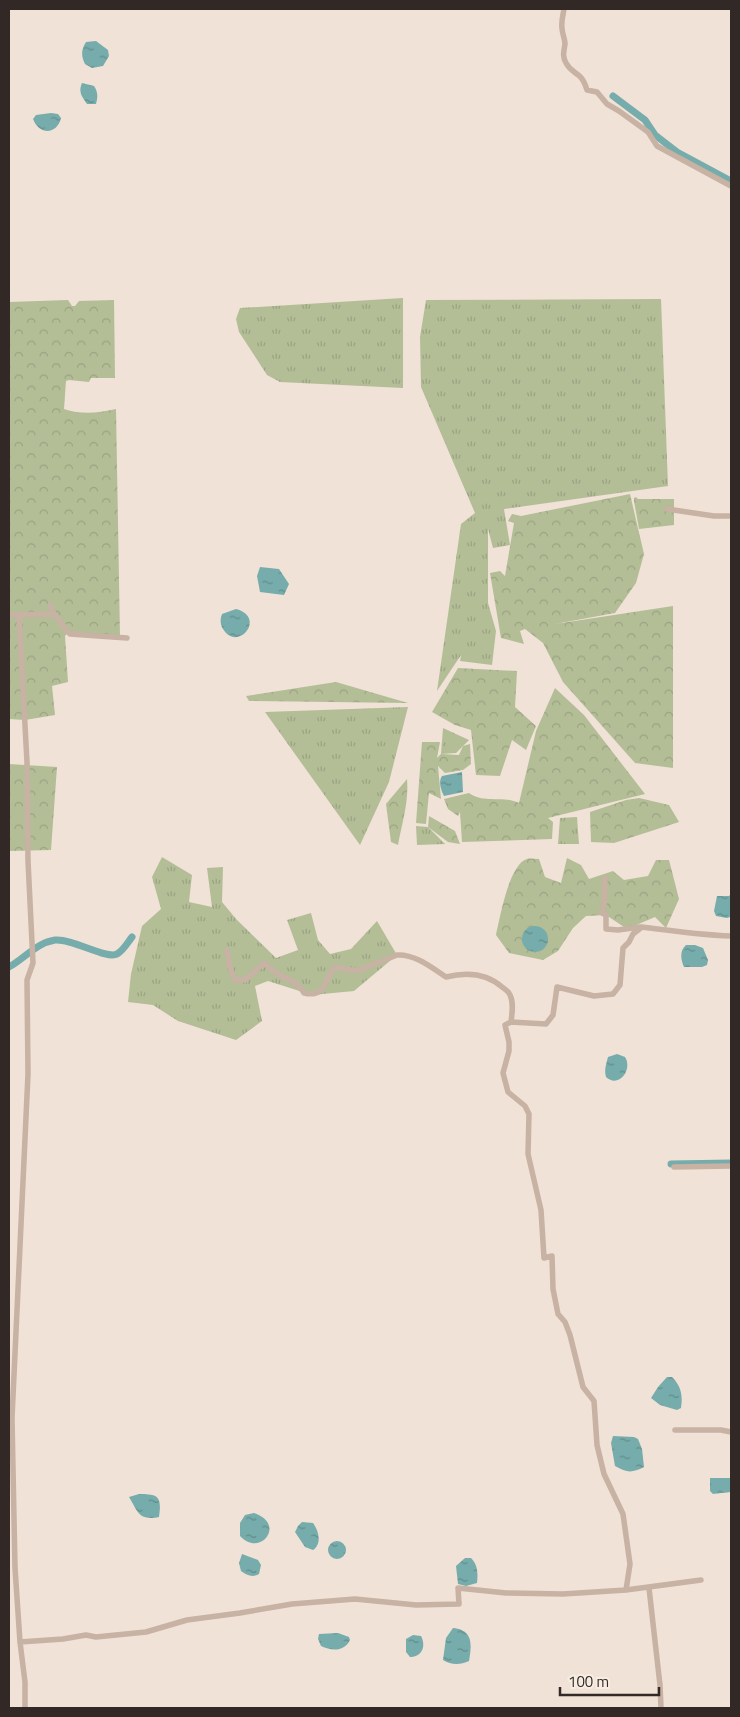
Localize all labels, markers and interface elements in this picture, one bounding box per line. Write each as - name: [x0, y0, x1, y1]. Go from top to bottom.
- scale bar: [560, 1664, 659, 1696]
- text: 100 m: [568, 1670, 609, 1693]

